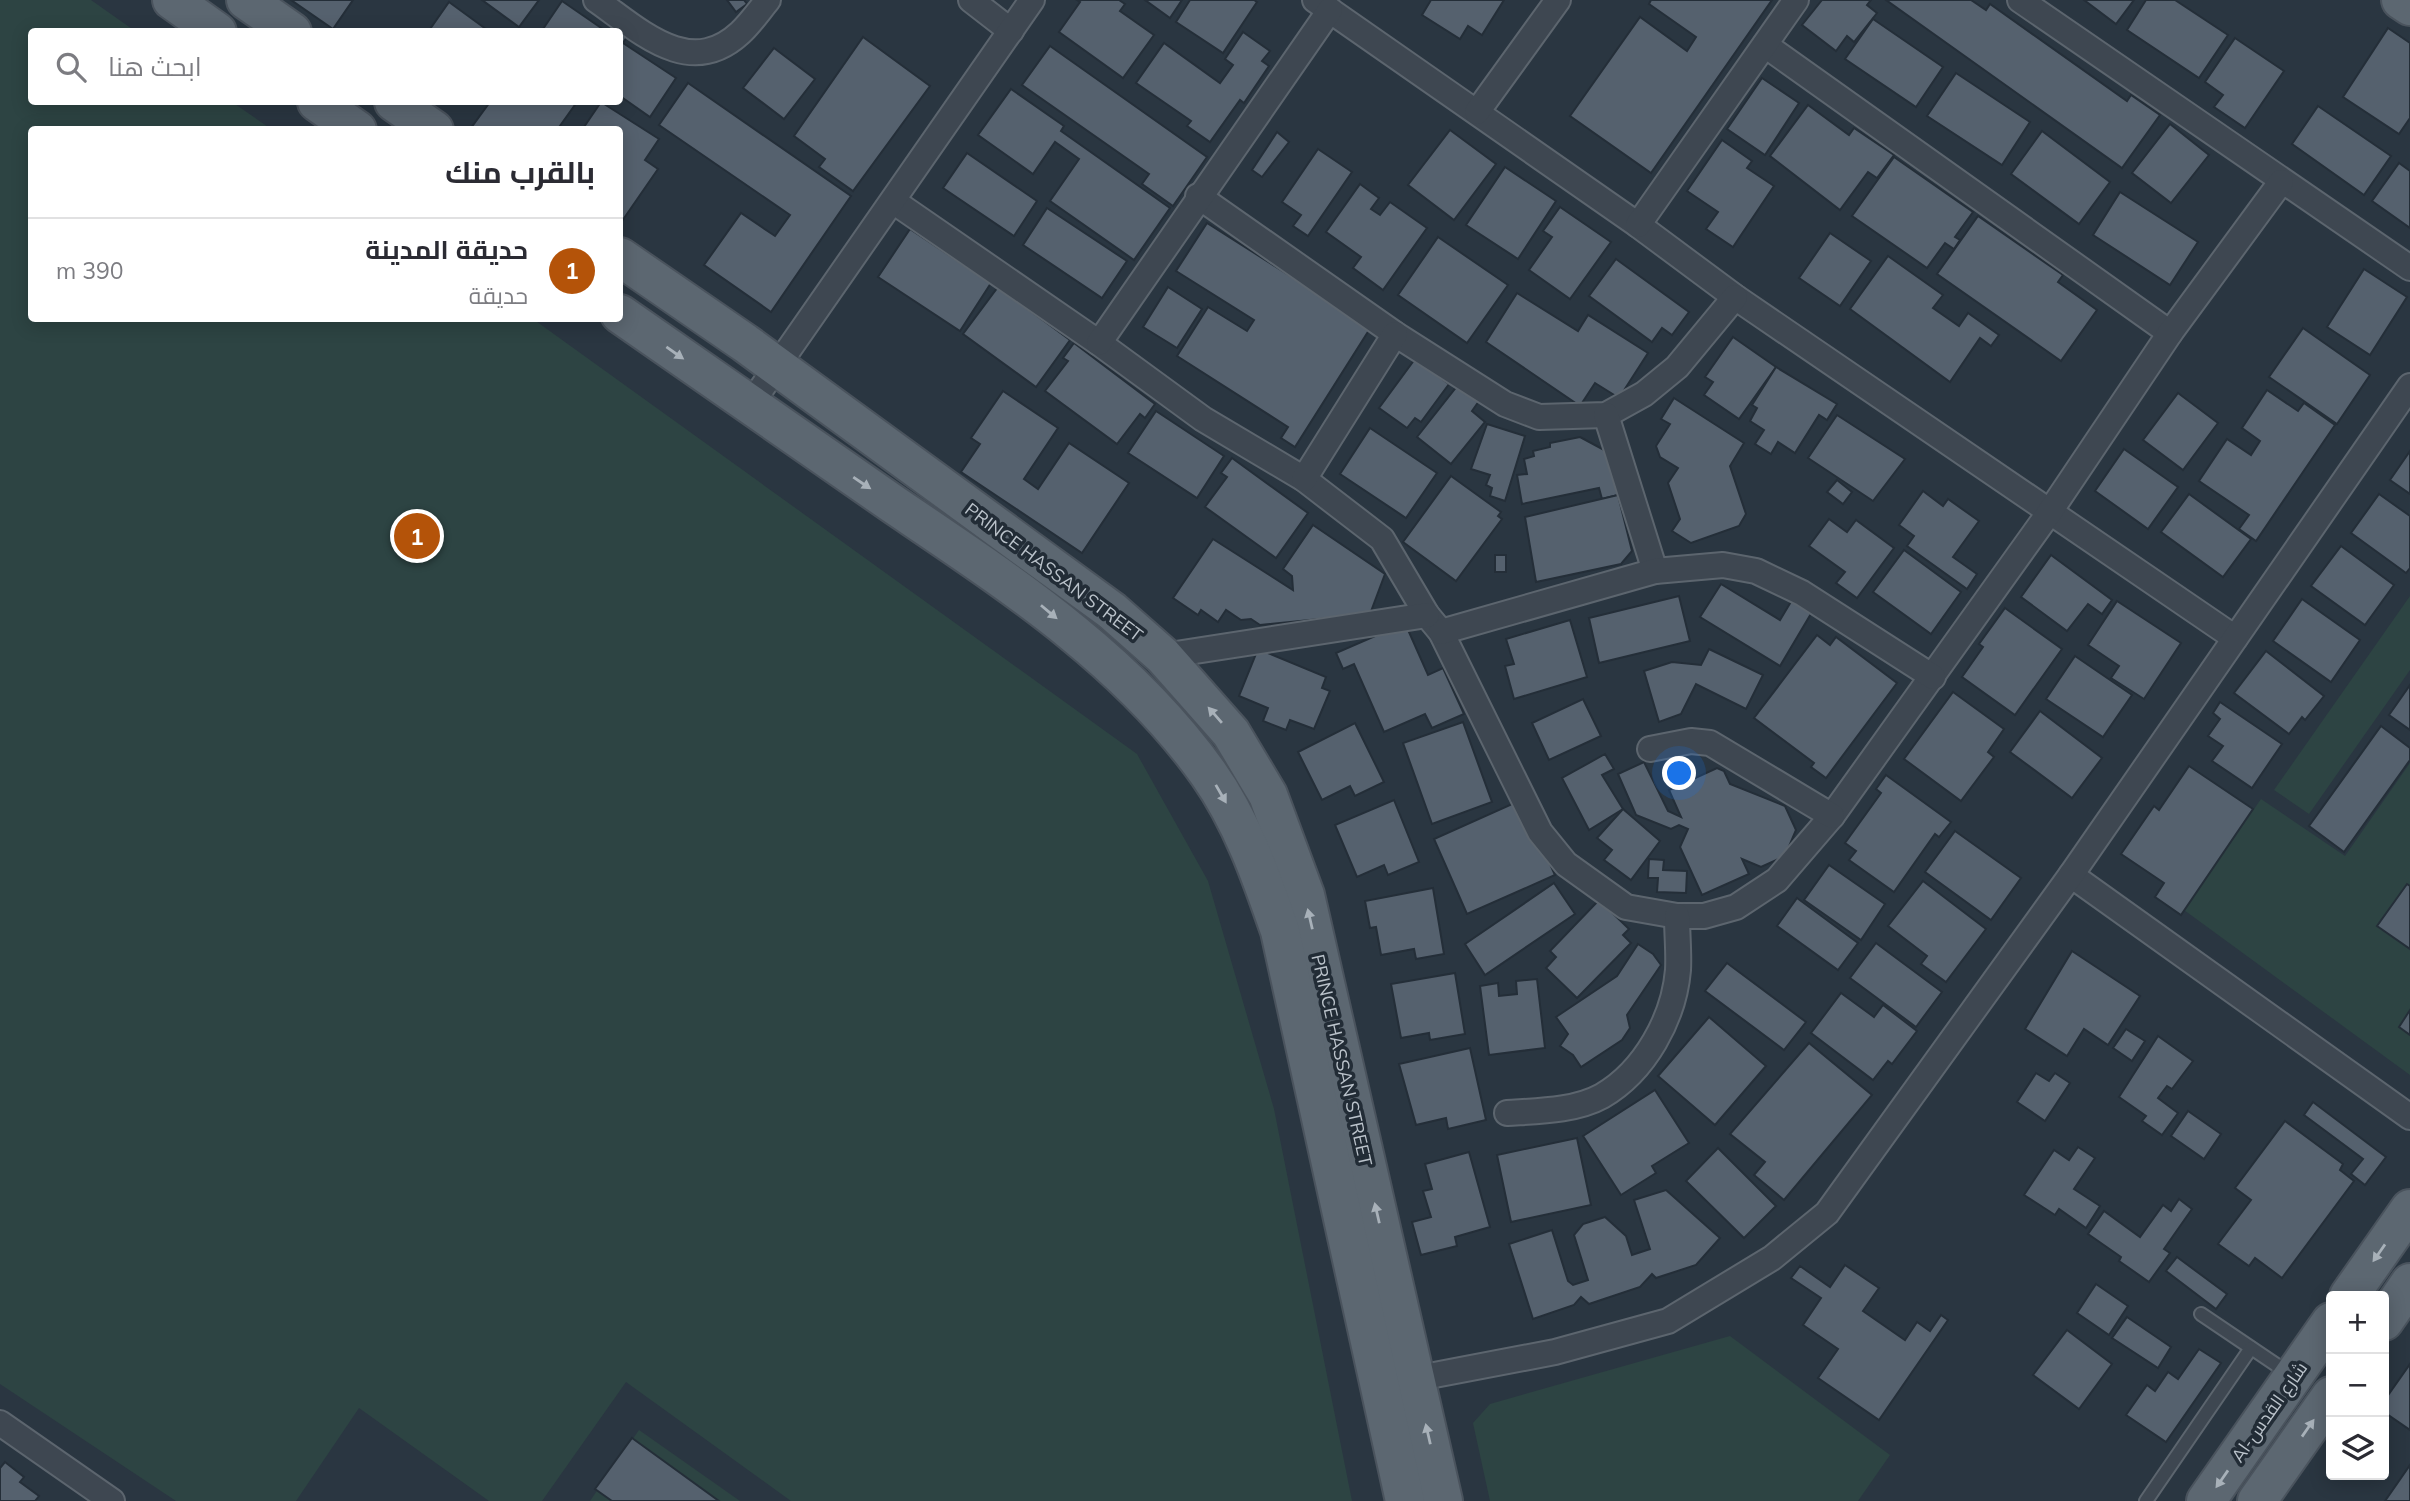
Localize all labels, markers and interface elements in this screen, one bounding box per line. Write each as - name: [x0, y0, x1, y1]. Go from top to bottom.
- search box: [28, 28, 623, 105]
- icon: search: [52, 48, 90, 86]
- text: ابحث هنا: [108, 50, 202, 83]
- text: بالقرب منك: [445, 153, 595, 191]
- text: حديقة المدينة: [365, 233, 528, 266]
- text: 390 m: [56, 256, 124, 285]
- text: 1: [565, 256, 579, 285]
- text: حديقة: [469, 281, 528, 310]
- one-way arrow: [666, 346, 684, 360]
- one-way arrow: [853, 476, 871, 490]
- street label: PRINCE HASSAN STREET: [961, 498, 1148, 646]
- pin: 1: [394, 510, 440, 562]
- one-way arrow: [1041, 604, 1058, 619]
- one-way arrow: [1207, 706, 1223, 724]
- your location: [1662, 756, 1696, 790]
- one-way arrow: [1215, 785, 1227, 804]
- one-way arrow: [1304, 908, 1315, 930]
- street label: PRINCE HASSAN STREET: [1306, 952, 1378, 1168]
- one-way arrow: [1371, 1202, 1382, 1224]
- one-way arrow: [2373, 1244, 2387, 1262]
- map controls: [2326, 1291, 2389, 1480]
- button: +: [2326, 1291, 2389, 1354]
- button: −: [2326, 1354, 2389, 1417]
- street label: Al-شارع القدس: [2226, 1357, 2313, 1467]
- button: layers: [2326, 1417, 2389, 1480]
- one-way arrow: [2301, 1419, 2315, 1437]
- one-way arrow: [1422, 1423, 1433, 1445]
- one-way arrow: [2215, 1470, 2229, 1488]

